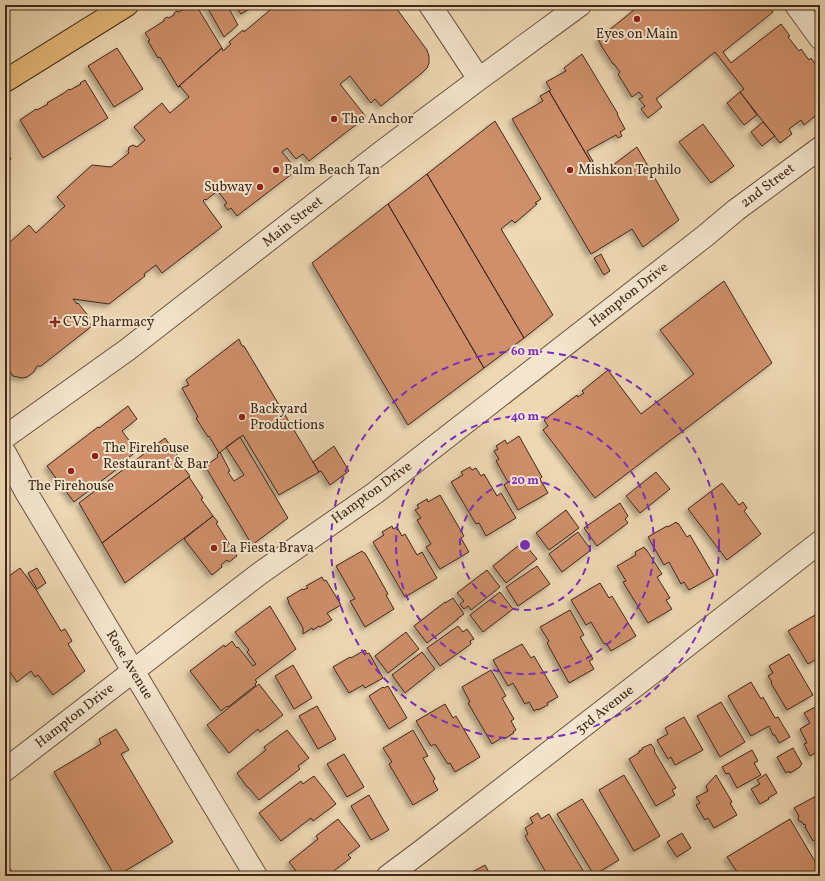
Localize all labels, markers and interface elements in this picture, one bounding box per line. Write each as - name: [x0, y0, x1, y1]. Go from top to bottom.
- marker: Eyes on Main: [632, 14, 642, 24]
- place label: Eyes on Main: [596, 25, 678, 44]
- place label: The Anchor: [342, 110, 414, 129]
- marker: The Anchor: [329, 114, 339, 124]
- street label: 2nd Street: [737, 159, 799, 213]
- place label: Palm Beach Tan: [284, 161, 380, 180]
- place label: Mishkon Tephilo: [578, 161, 681, 180]
- marker: Palm Beach Tan: [271, 165, 281, 175]
- marker: Mishkon Tephilo: [565, 165, 575, 175]
- place label: Subway: [204, 178, 252, 197]
- marker: Subway: [255, 182, 265, 192]
- street label: Main Street: [259, 192, 327, 252]
- street label: Hampton Drive: [586, 258, 673, 332]
- place label: CVS Pharmacy: [63, 313, 155, 332]
- marker: CVS Pharmacy: [50, 317, 60, 327]
- text: 60 m: [511, 344, 539, 360]
- place label: Backyard Productions: [250, 400, 324, 435]
- text: 40 m: [511, 409, 540, 425]
- marker: Backyard Productions: [237, 412, 247, 422]
- place label: The Firehouse Restaurant & Bar: [103, 439, 208, 474]
- marker: The Firehouse Restaurant & Bar: [90, 451, 100, 461]
- street label: Hampton Drive: [328, 457, 417, 529]
- marker: The Firehouse: [66, 466, 76, 476]
- text: 20 m: [511, 473, 539, 489]
- place label: The Firehouse: [28, 477, 114, 496]
- centre of rings: [518, 538, 532, 552]
- place label: La Fiesta Brava: [222, 539, 314, 558]
- marker: La Fiesta Brava: [209, 543, 219, 553]
- street label: Rose Avenue: [101, 627, 157, 704]
- street label: Hampton Drive: [32, 679, 119, 753]
- street label: 3rd Avenue: [572, 681, 639, 739]

